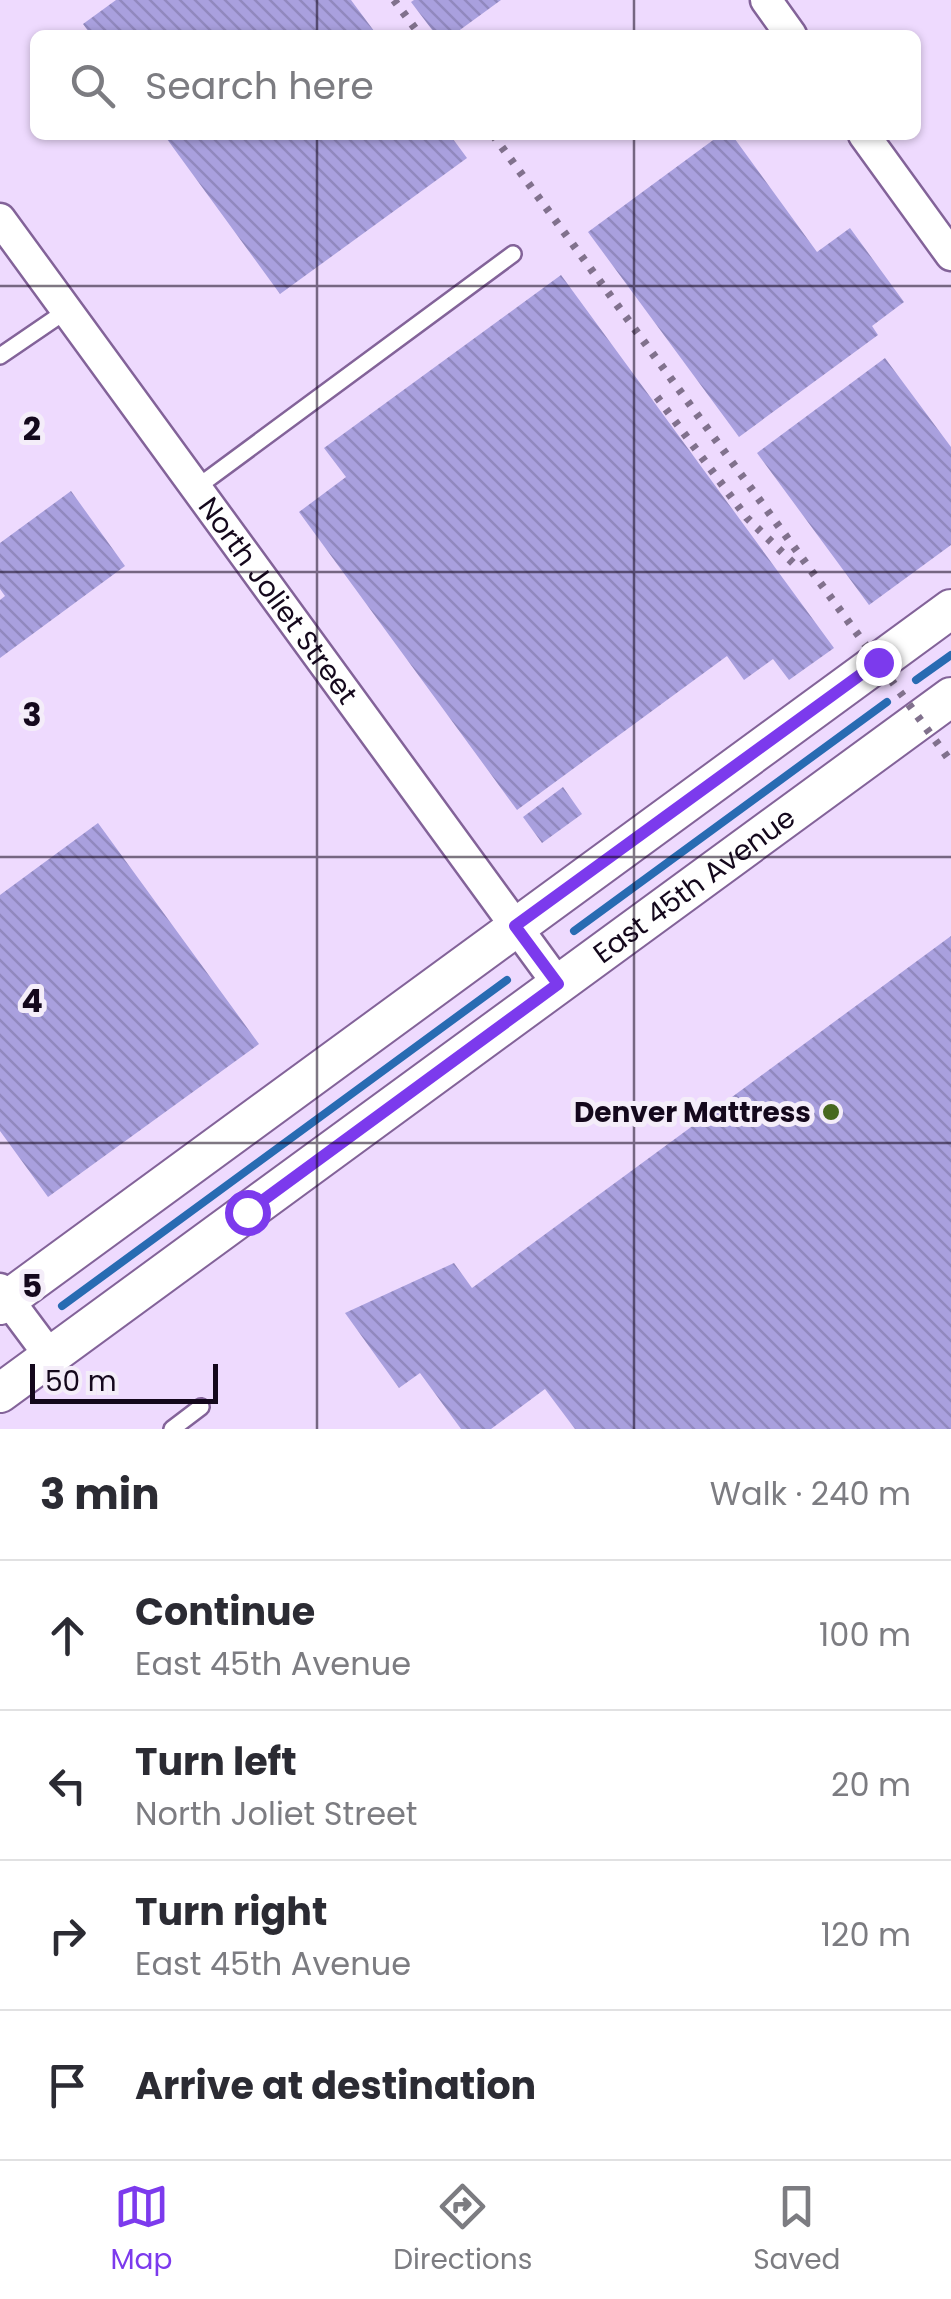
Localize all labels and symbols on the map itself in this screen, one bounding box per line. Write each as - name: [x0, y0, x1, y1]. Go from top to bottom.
- text: 2: [23, 406, 41, 451]
- street label: North Joliet Street: [189, 489, 366, 712]
- route end: [856, 640, 902, 686]
- text: 3: [22, 692, 42, 737]
- street label: East 45th Avenue: [585, 798, 803, 973]
- text: 4: [21, 978, 43, 1023]
- place label: Denver Mattress: [574, 1093, 811, 1132]
- marker: Denver Mattress: [820, 1101, 842, 1123]
- route start: [225, 1190, 271, 1236]
- text: 5: [22, 1263, 42, 1308]
- scale bar: [30, 1359, 218, 1404]

